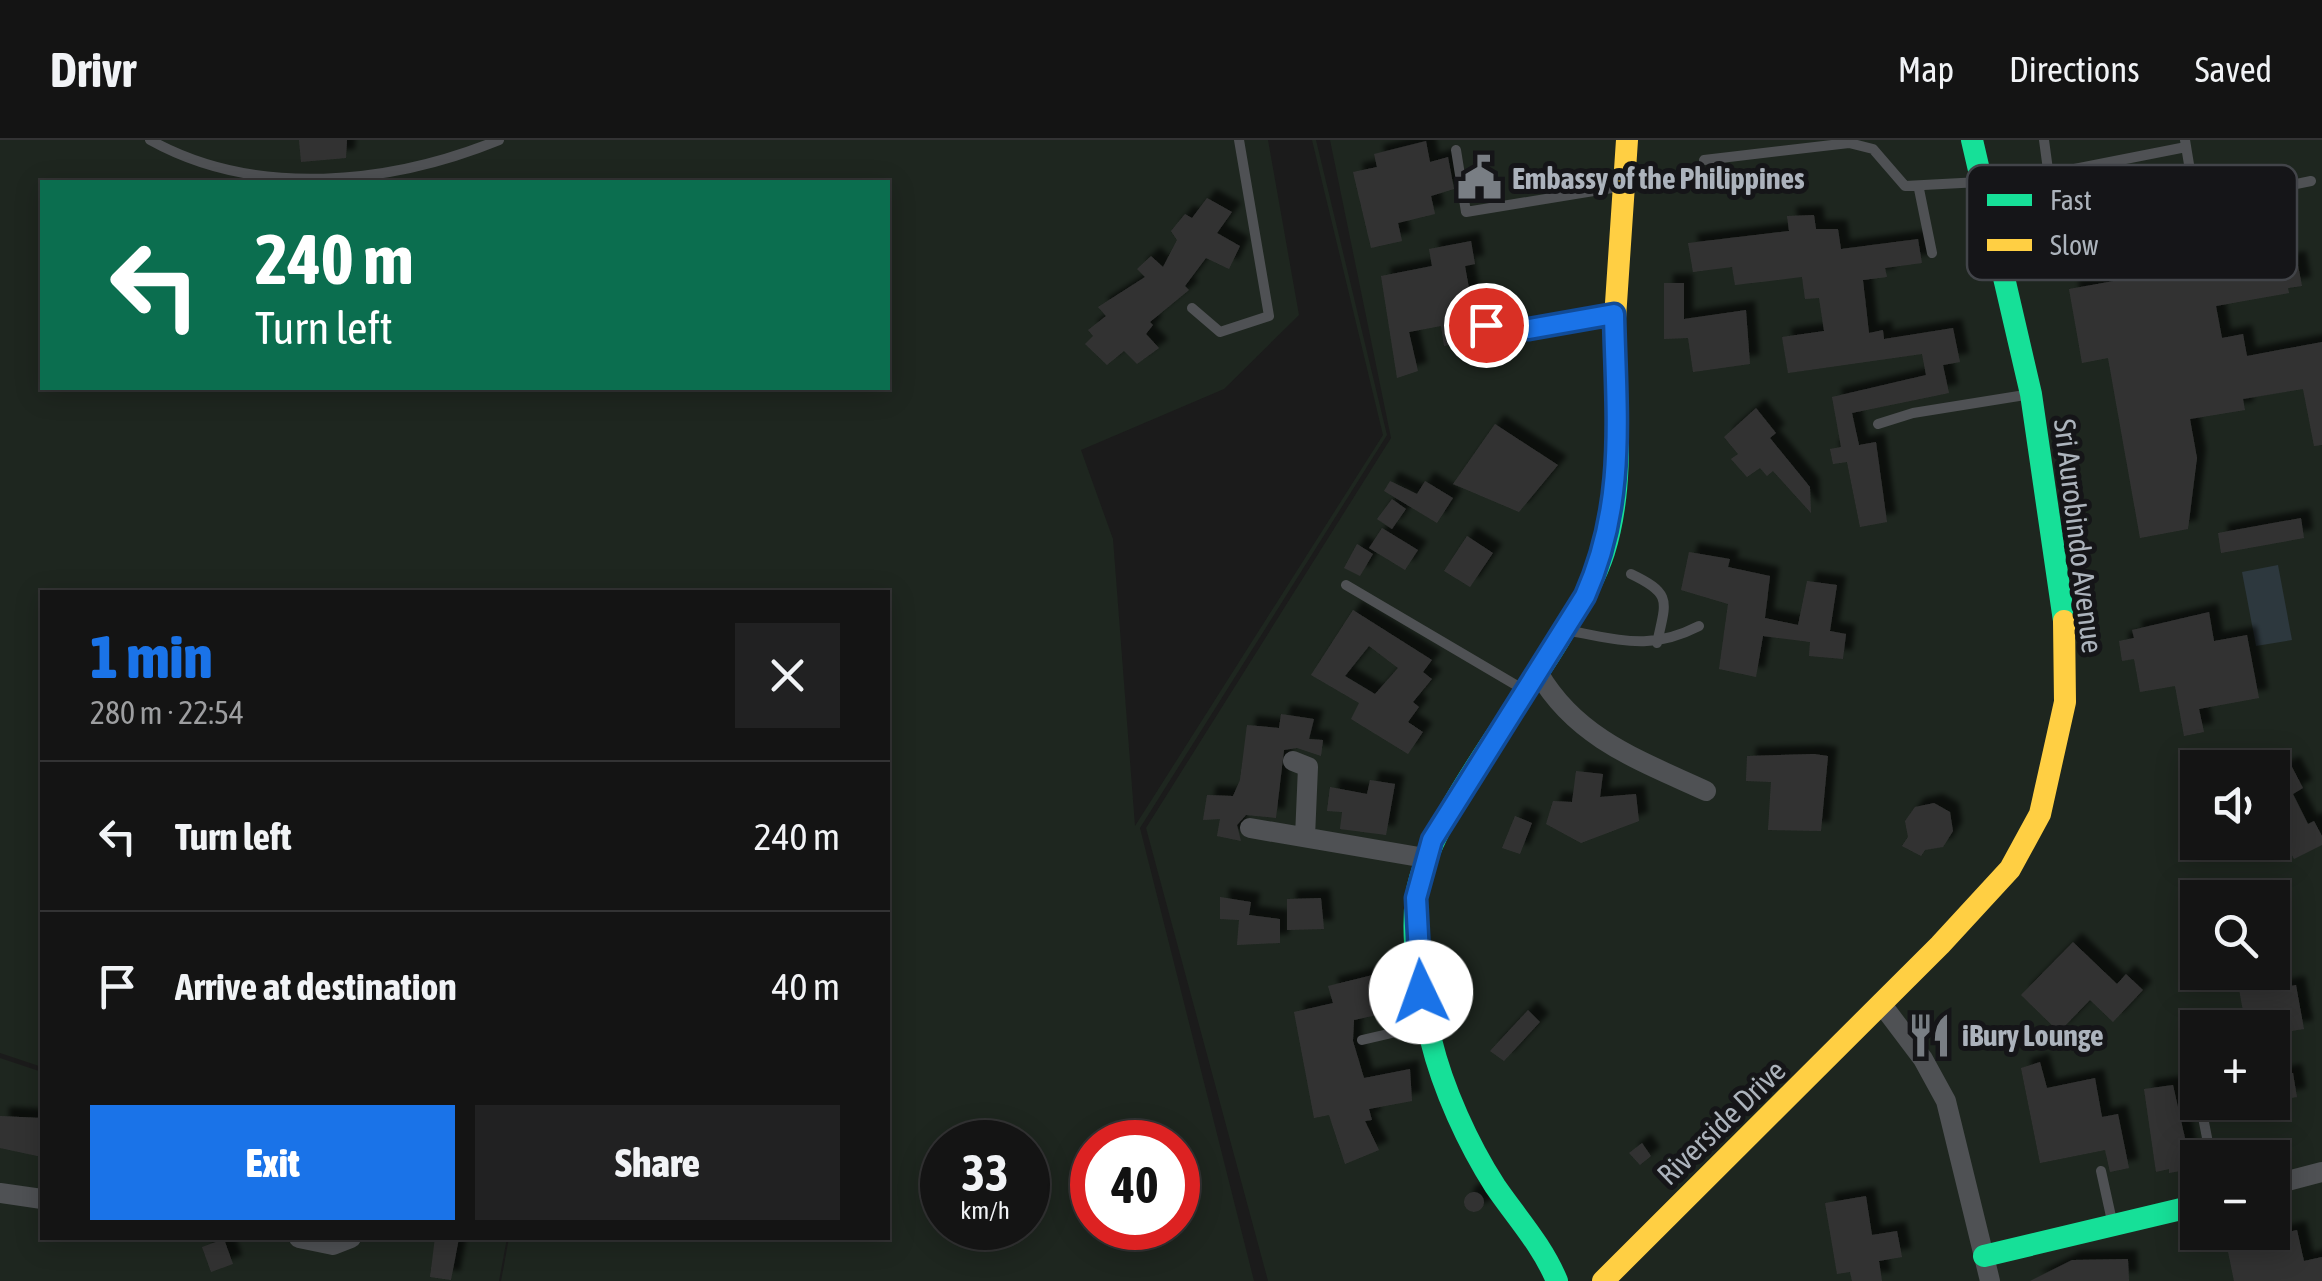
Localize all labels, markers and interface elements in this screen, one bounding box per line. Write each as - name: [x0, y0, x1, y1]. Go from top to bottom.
- text: Drivr: [50, 42, 136, 97]
- text: Map: [1898, 49, 1954, 89]
- text: Directions: [2009, 49, 2140, 89]
- text: Saved: [2195, 49, 2272, 89]
- public building icon: Embassy of the Philippines: [1455, 154, 1503, 202]
- place label: Embassy of the Philippines: [1512, 161, 1805, 195]
- legend: [1967, 165, 2297, 280]
- text: Fast: [2050, 184, 2092, 216]
- text: 240 m: [255, 219, 414, 299]
- icon: left: [90, 220, 220, 350]
- text: Slow: [2050, 229, 2099, 261]
- pin: [1444, 283, 1529, 368]
- icon: arrive: [1459, 298, 1514, 353]
- text: Turn left: [255, 302, 393, 354]
- street label: Sri Aurobindo Avenue: [2048, 417, 2110, 655]
- text: 1 min: [90, 622, 213, 691]
- button: close: [735, 623, 840, 728]
- text: 280 m · 22:54: [90, 694, 244, 731]
- map controls: [2180, 750, 2290, 1250]
- button: sound: [2180, 750, 2290, 860]
- icon: left: [90, 809, 145, 864]
- text: Turn left: [175, 815, 291, 858]
- text: 240 m: [754, 815, 840, 858]
- button: search: [2180, 880, 2290, 990]
- position arrow: [1369, 940, 1473, 1044]
- icon: arrive: [90, 959, 145, 1014]
- text: Arrive at destination: [175, 965, 457, 1008]
- text: 40 m: [772, 965, 840, 1008]
- button: +: [2180, 1010, 2290, 1120]
- restaurant icon: iBury Lounge: [1905, 1011, 1953, 1059]
- place label: iBury Lounge: [1962, 1018, 2104, 1052]
- street label: Riverside Drive: [1650, 1053, 1792, 1191]
- button: Exit: [90, 1105, 455, 1220]
- button: Share: [475, 1105, 840, 1220]
- speed limit sign: 40: [1070, 1120, 1200, 1250]
- button: −: [2180, 1140, 2290, 1250]
- text: 33: [961, 1144, 1008, 1202]
- text: km/h: [960, 1196, 1010, 1224]

